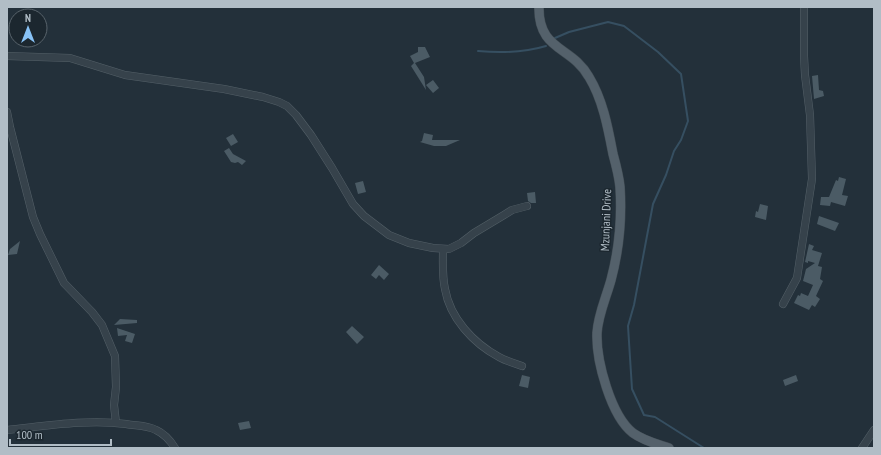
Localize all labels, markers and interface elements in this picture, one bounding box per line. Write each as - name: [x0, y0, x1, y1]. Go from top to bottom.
- north arrow: [8, 8, 48, 48]
- text: N: [25, 11, 31, 25]
- street label: Mzunjani Drive: [597, 189, 614, 251]
- scale bar: [10, 421, 111, 447]
- text: 100 m: [16, 427, 43, 442]

